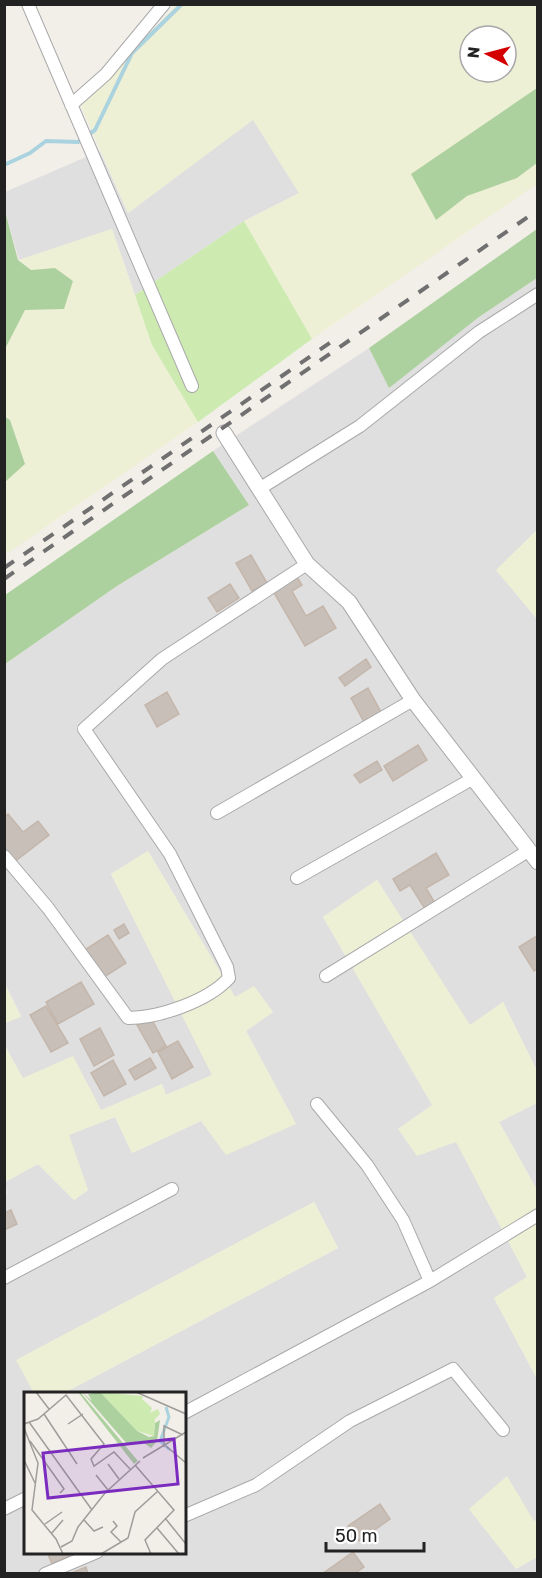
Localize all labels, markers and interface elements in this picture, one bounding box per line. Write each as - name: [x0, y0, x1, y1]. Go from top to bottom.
- north arrow: [458, 24, 518, 84]
- text: N: [464, 46, 484, 59]
- inset map: [24, 1392, 186, 1554]
- scale bar: [326, 1515, 424, 1553]
- text: 50 m: [335, 1525, 378, 1547]

